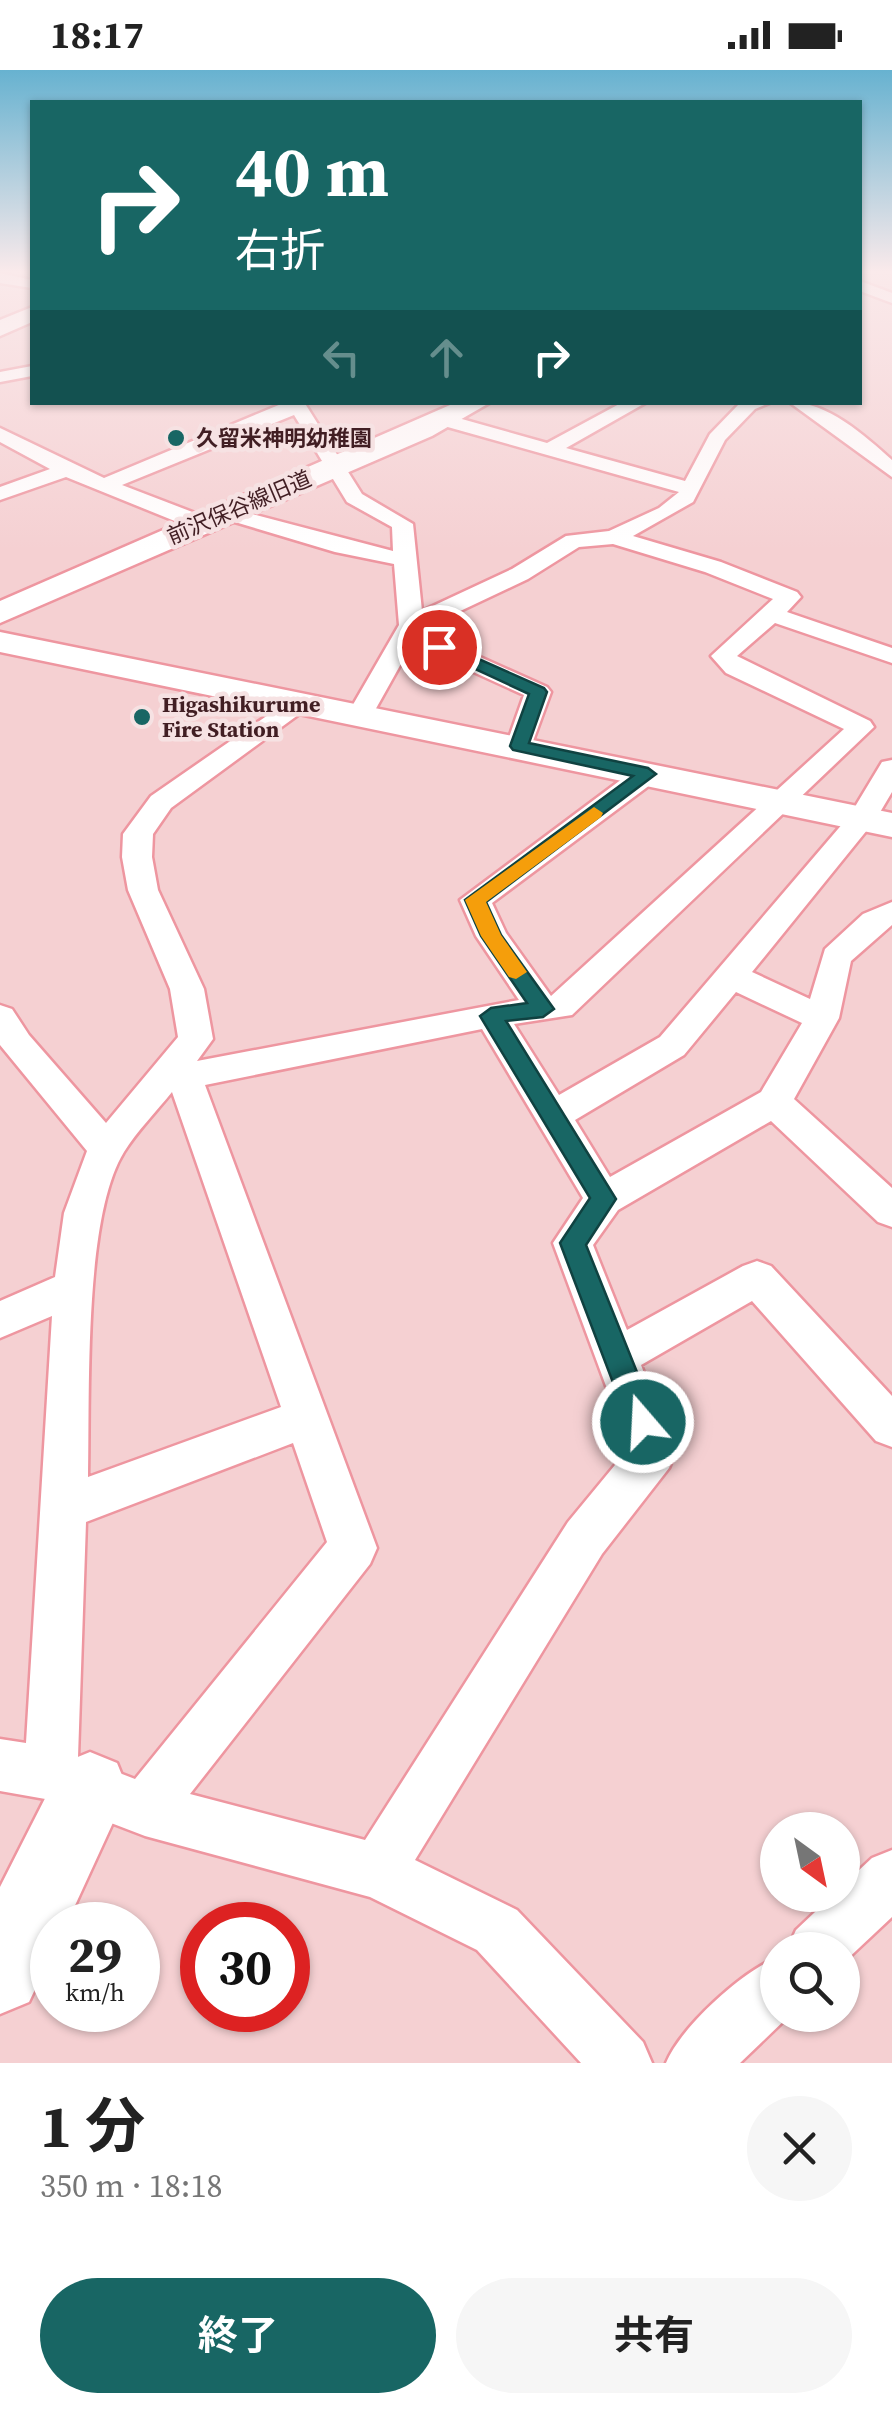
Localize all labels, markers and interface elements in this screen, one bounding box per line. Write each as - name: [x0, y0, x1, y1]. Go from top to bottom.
- text: 18:17: [50, 9, 144, 61]
- text: 40 m: [235, 123, 389, 219]
- icon: right: [70, 140, 200, 270]
- text: 右折: [235, 219, 325, 281]
- icon: left: [314, 330, 369, 385]
- icon: ahead: [419, 330, 474, 385]
- icon: right: [524, 330, 579, 385]
- place label: 久留米神明幼稚園: [196, 423, 372, 453]
- marker: 久留米神明幼稚園: [165, 427, 187, 449]
- street label: 前沢保谷線旧道: [162, 463, 316, 551]
- pin: [397, 605, 482, 690]
- icon: arrive: [412, 620, 467, 675]
- place label: Higashikurume Fire Station: [162, 689, 320, 744]
- marker: Higashikurume Fire Station: [131, 706, 153, 728]
- position arrow: [591, 1370, 695, 1474]
- north arrow: [760, 1812, 860, 1912]
- map controls: [760, 1812, 860, 2032]
- speed limit sign: 30: [180, 1902, 310, 2032]
- text: 29: [68, 1920, 122, 1989]
- button: search: [760, 1932, 860, 2032]
- text: km/h: [65, 1975, 125, 2009]
- text: 1 分: [40, 2085, 145, 2167]
- button: close: [747, 2096, 852, 2201]
- text: 350 m · 18:18: [40, 2164, 222, 2208]
- button: 終了: [40, 2278, 436, 2393]
- button: 共有: [456, 2278, 852, 2393]

